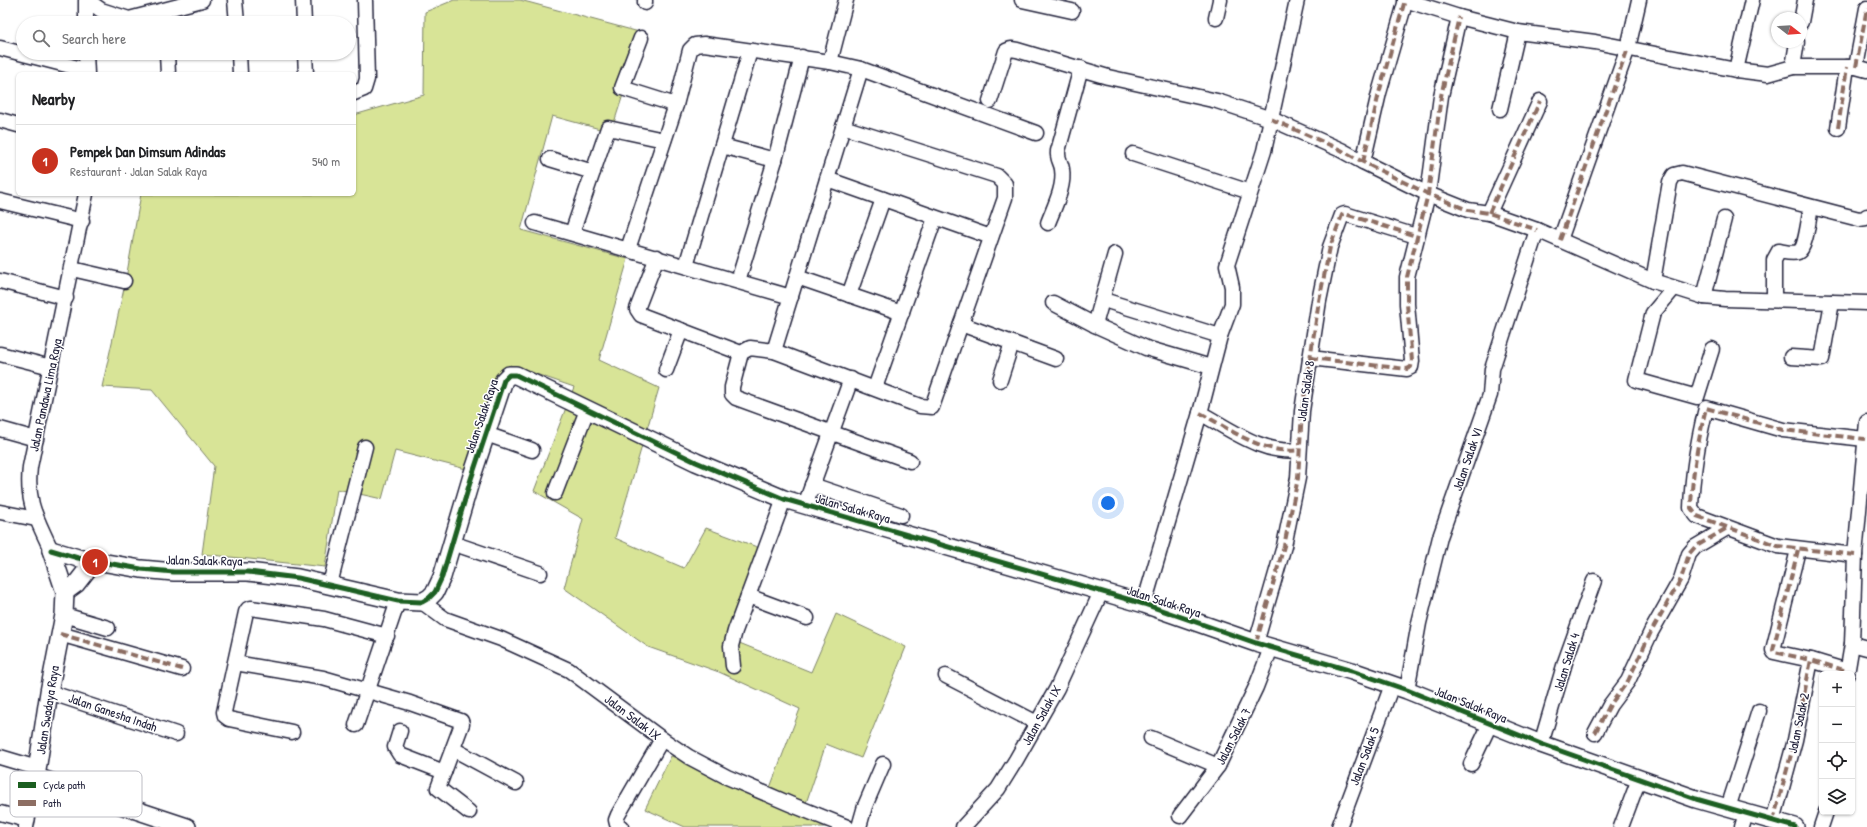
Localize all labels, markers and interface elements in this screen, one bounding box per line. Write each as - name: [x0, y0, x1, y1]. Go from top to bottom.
- north arrow: [1771, 12, 1807, 48]
- search box: [16, 16, 356, 60]
- icon: search: [30, 27, 52, 49]
- text: Search here: [62, 28, 126, 49]
- text: Nearby: [32, 87, 75, 110]
- text: Pempek Dan Dimsum Adindas: [70, 141, 226, 162]
- text: 1: [43, 152, 47, 170]
- text: 540 m: [312, 152, 340, 170]
- text: Restaurant · Jalan Salak Raya: [70, 162, 207, 180]
- street label: Jalan Pandawa Lima Raya: [24, 337, 66, 453]
- street label: Jalan Salak 8: [1292, 359, 1318, 422]
- street label: Jalan Salak Raya: [460, 377, 502, 455]
- street label: Jalan Salak VI: [1448, 425, 1486, 493]
- street label: Jalan Salak Raya: [814, 489, 892, 527]
- your location: [1098, 493, 1118, 513]
- pin: 1: [82, 547, 108, 577]
- street label: Jalan Salak Raya: [165, 550, 243, 570]
- street label: Jalan Salak Raya: [1125, 581, 1203, 621]
- street label: Jalan Salak 4: [1549, 630, 1583, 693]
- street label: Jalan Swadaya Raya: [31, 664, 63, 756]
- map controls: [1819, 671, 1855, 815]
- button: +: [1819, 671, 1855, 707]
- street label: Jalan Salak Raya: [1432, 681, 1510, 727]
- street label: Jalan Salak IX: [1017, 682, 1065, 748]
- street label: Jalan Ganesha Indah: [66, 688, 160, 736]
- street label: Jalan Salak IX: [601, 690, 665, 744]
- street label: Jalan Salak 2: [1783, 691, 1813, 755]
- street label: Jalan Salak 7: [1211, 704, 1255, 768]
- button: −: [1819, 707, 1855, 743]
- street label: Jalan Salak 5: [1345, 724, 1383, 788]
- button: locate: [1819, 743, 1855, 779]
- legend: [10, 771, 142, 817]
- text: Cycle path: [43, 778, 86, 792]
- button: layers: [1819, 779, 1855, 815]
- text: Path: [43, 796, 61, 810]

